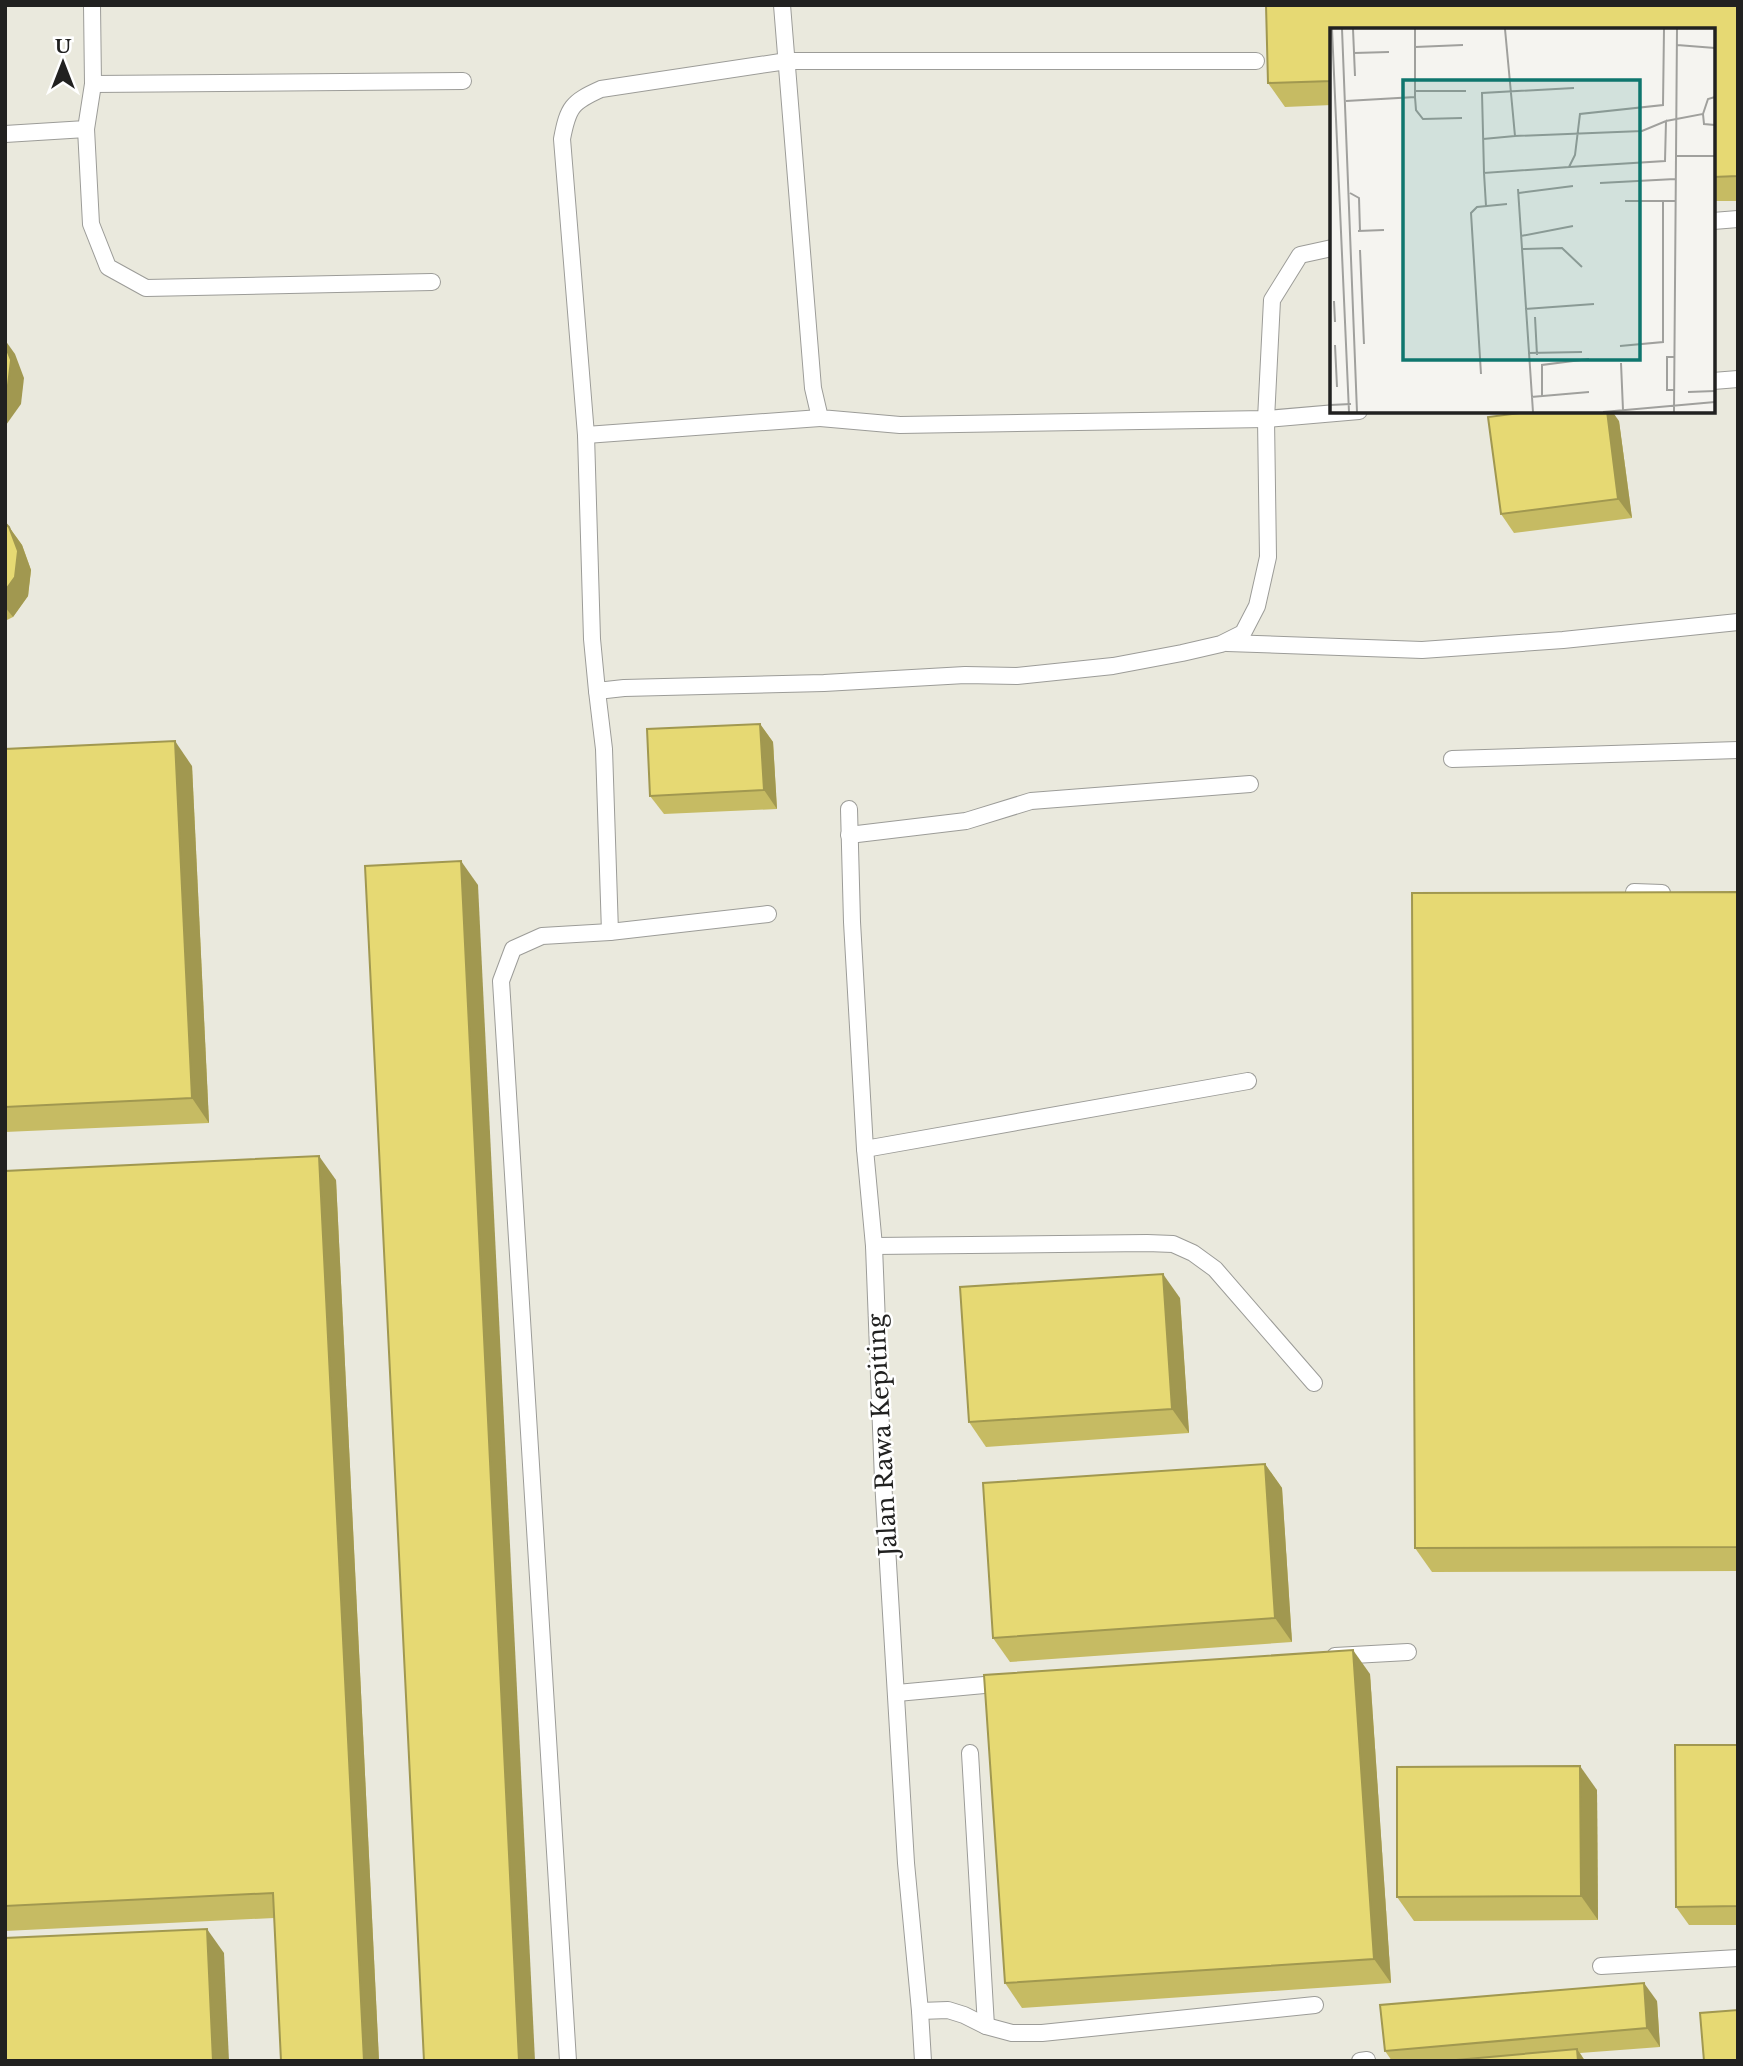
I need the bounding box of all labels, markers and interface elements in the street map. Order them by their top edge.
north arrow [28,28,98,98]
inset map [1330,28,1715,413]
text: U [55,35,72,58]
street label: Jalan Rawa Kepiting [861,1312,903,1560]

